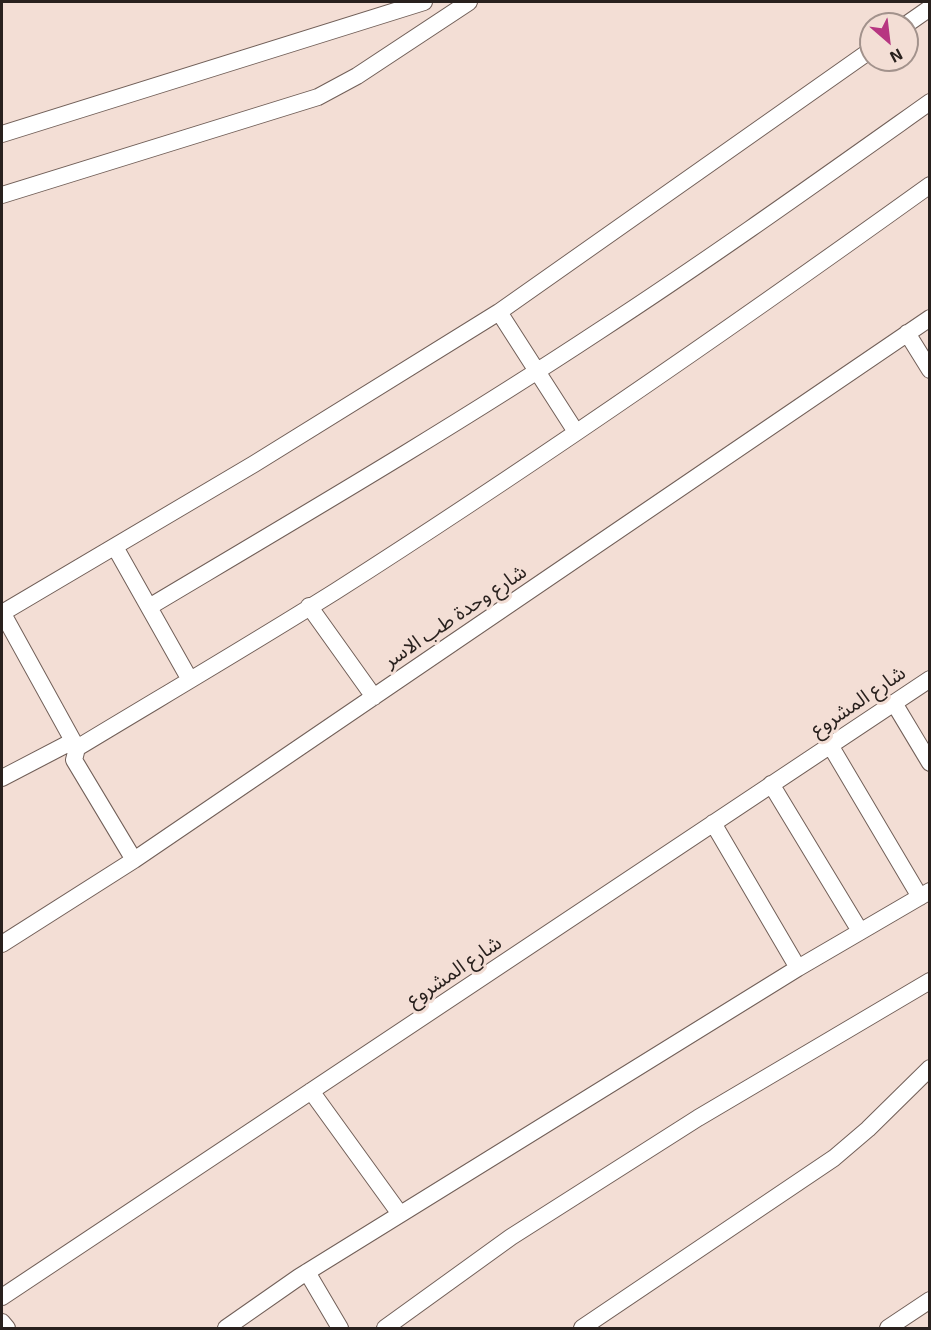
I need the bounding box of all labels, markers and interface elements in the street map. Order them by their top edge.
north arrow [859,12,919,72]
text: N [887,45,906,68]
street label: شارع وحدة طب الاسر [379,559,531,673]
street label: شارع المشروع [806,661,910,741]
street label: شارع المشروع [402,931,506,1011]

